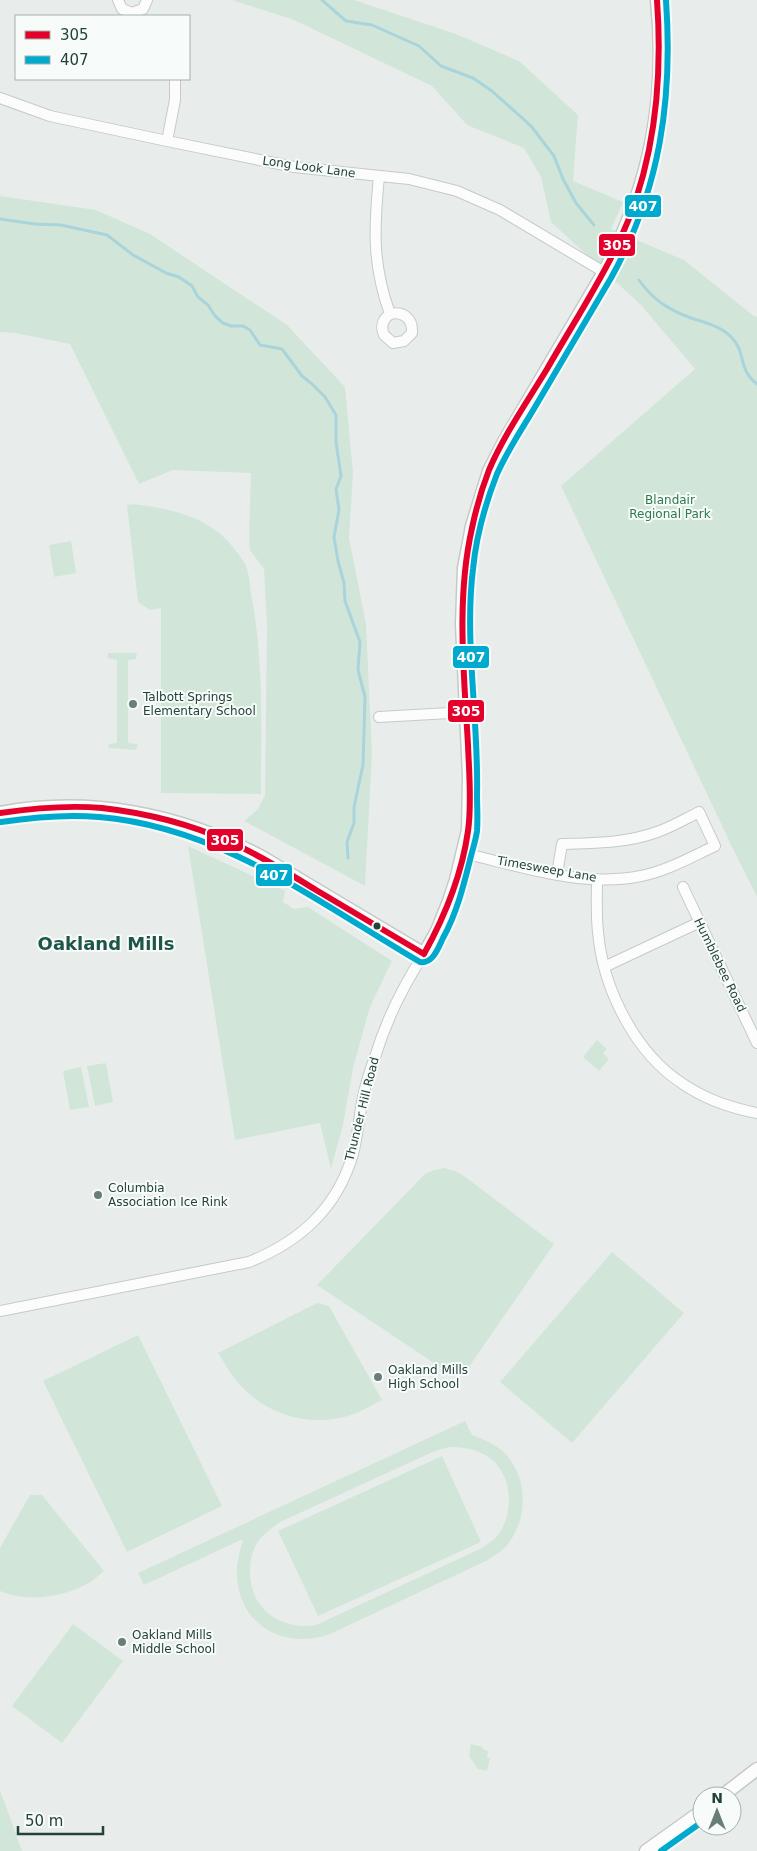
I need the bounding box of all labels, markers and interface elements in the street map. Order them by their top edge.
legend [15,15,190,80]
text: 305 [60,26,89,44]
text: 407 [60,51,89,69]
street label: Long Look Lane [262,154,356,180]
line badge: 407 [624,194,662,218]
text: 407 [628,198,658,214]
line badge: 305 [598,233,636,257]
text: 305 [602,237,632,253]
park label: Blandair Regional Park [629,493,711,521]
line badge: 407 [452,645,490,669]
text: 407 [456,649,486,665]
place label: Talbott Springs Elementary School [142,690,256,718]
marker: Talbott Springs Elementary School [127,698,139,710]
line badge: 305 [447,699,485,723]
text: 305 [451,703,481,719]
line badge: 305 [206,828,244,852]
text: 305 [210,832,240,848]
street label: Timesweep Lane [495,853,598,885]
line badge: 407 [255,863,293,887]
text: 407 [259,867,289,883]
street label: Humblebee Road [691,916,749,1014]
unlabelled marker [372,921,382,931]
district label: Oakland Mills [38,933,174,954]
street label: Thunder Hill Road [342,1055,382,1164]
place label: Columbia Association Ice Rink [108,1181,228,1209]
marker: Columbia Association Ice Rink [92,1189,104,1201]
place label: Oakland Mills High School [388,1363,468,1391]
marker: Oakland Mills High School [372,1371,384,1383]
place label: Oakland Mills Middle School [132,1628,215,1656]
marker: Oakland Mills Middle School [116,1636,128,1648]
north arrow [692,1786,742,1836]
text: N [711,1790,723,1806]
scale bar [18,1804,102,1836]
text: 50 m [25,1812,63,1830]

